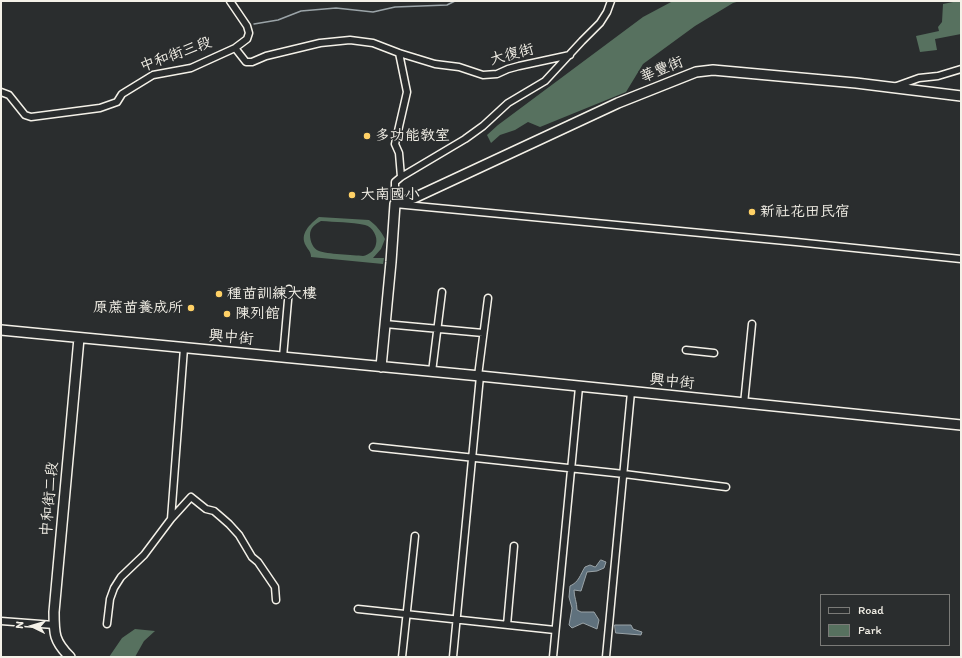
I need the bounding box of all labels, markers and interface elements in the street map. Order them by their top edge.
street label: 中和街三段 [138,34,214,76]
street label: 大復街 [488,40,536,70]
street label: 華豐街 [638,53,686,87]
place label: 多功能教室 [375,127,450,145]
marker: 多功能教室 [362,131,372,141]
place label: 大南國小 [360,186,420,204]
marker: 大南國小 [347,190,357,200]
place label: 新社花田民宿 [760,203,850,221]
marker: 新社花田民宿 [747,207,757,217]
place label: 種苗訓練大樓 [227,285,317,303]
marker: 種苗訓練大樓 [214,289,224,299]
place label: 原蔗苗養成所 [93,299,183,317]
marker: 原蔗苗養成所 [186,303,196,313]
place label: 陳列館 [235,305,280,323]
marker: 陳列館 [222,309,232,319]
street label: 興中街 [208,327,254,349]
street label: 興中街 [649,371,695,393]
street label: 中和街二段 [38,461,62,537]
legend [820,594,950,646]
text: Road [858,603,884,617]
north arrow [12,606,52,646]
text: N [13,621,26,629]
text: Park [858,623,882,637]

